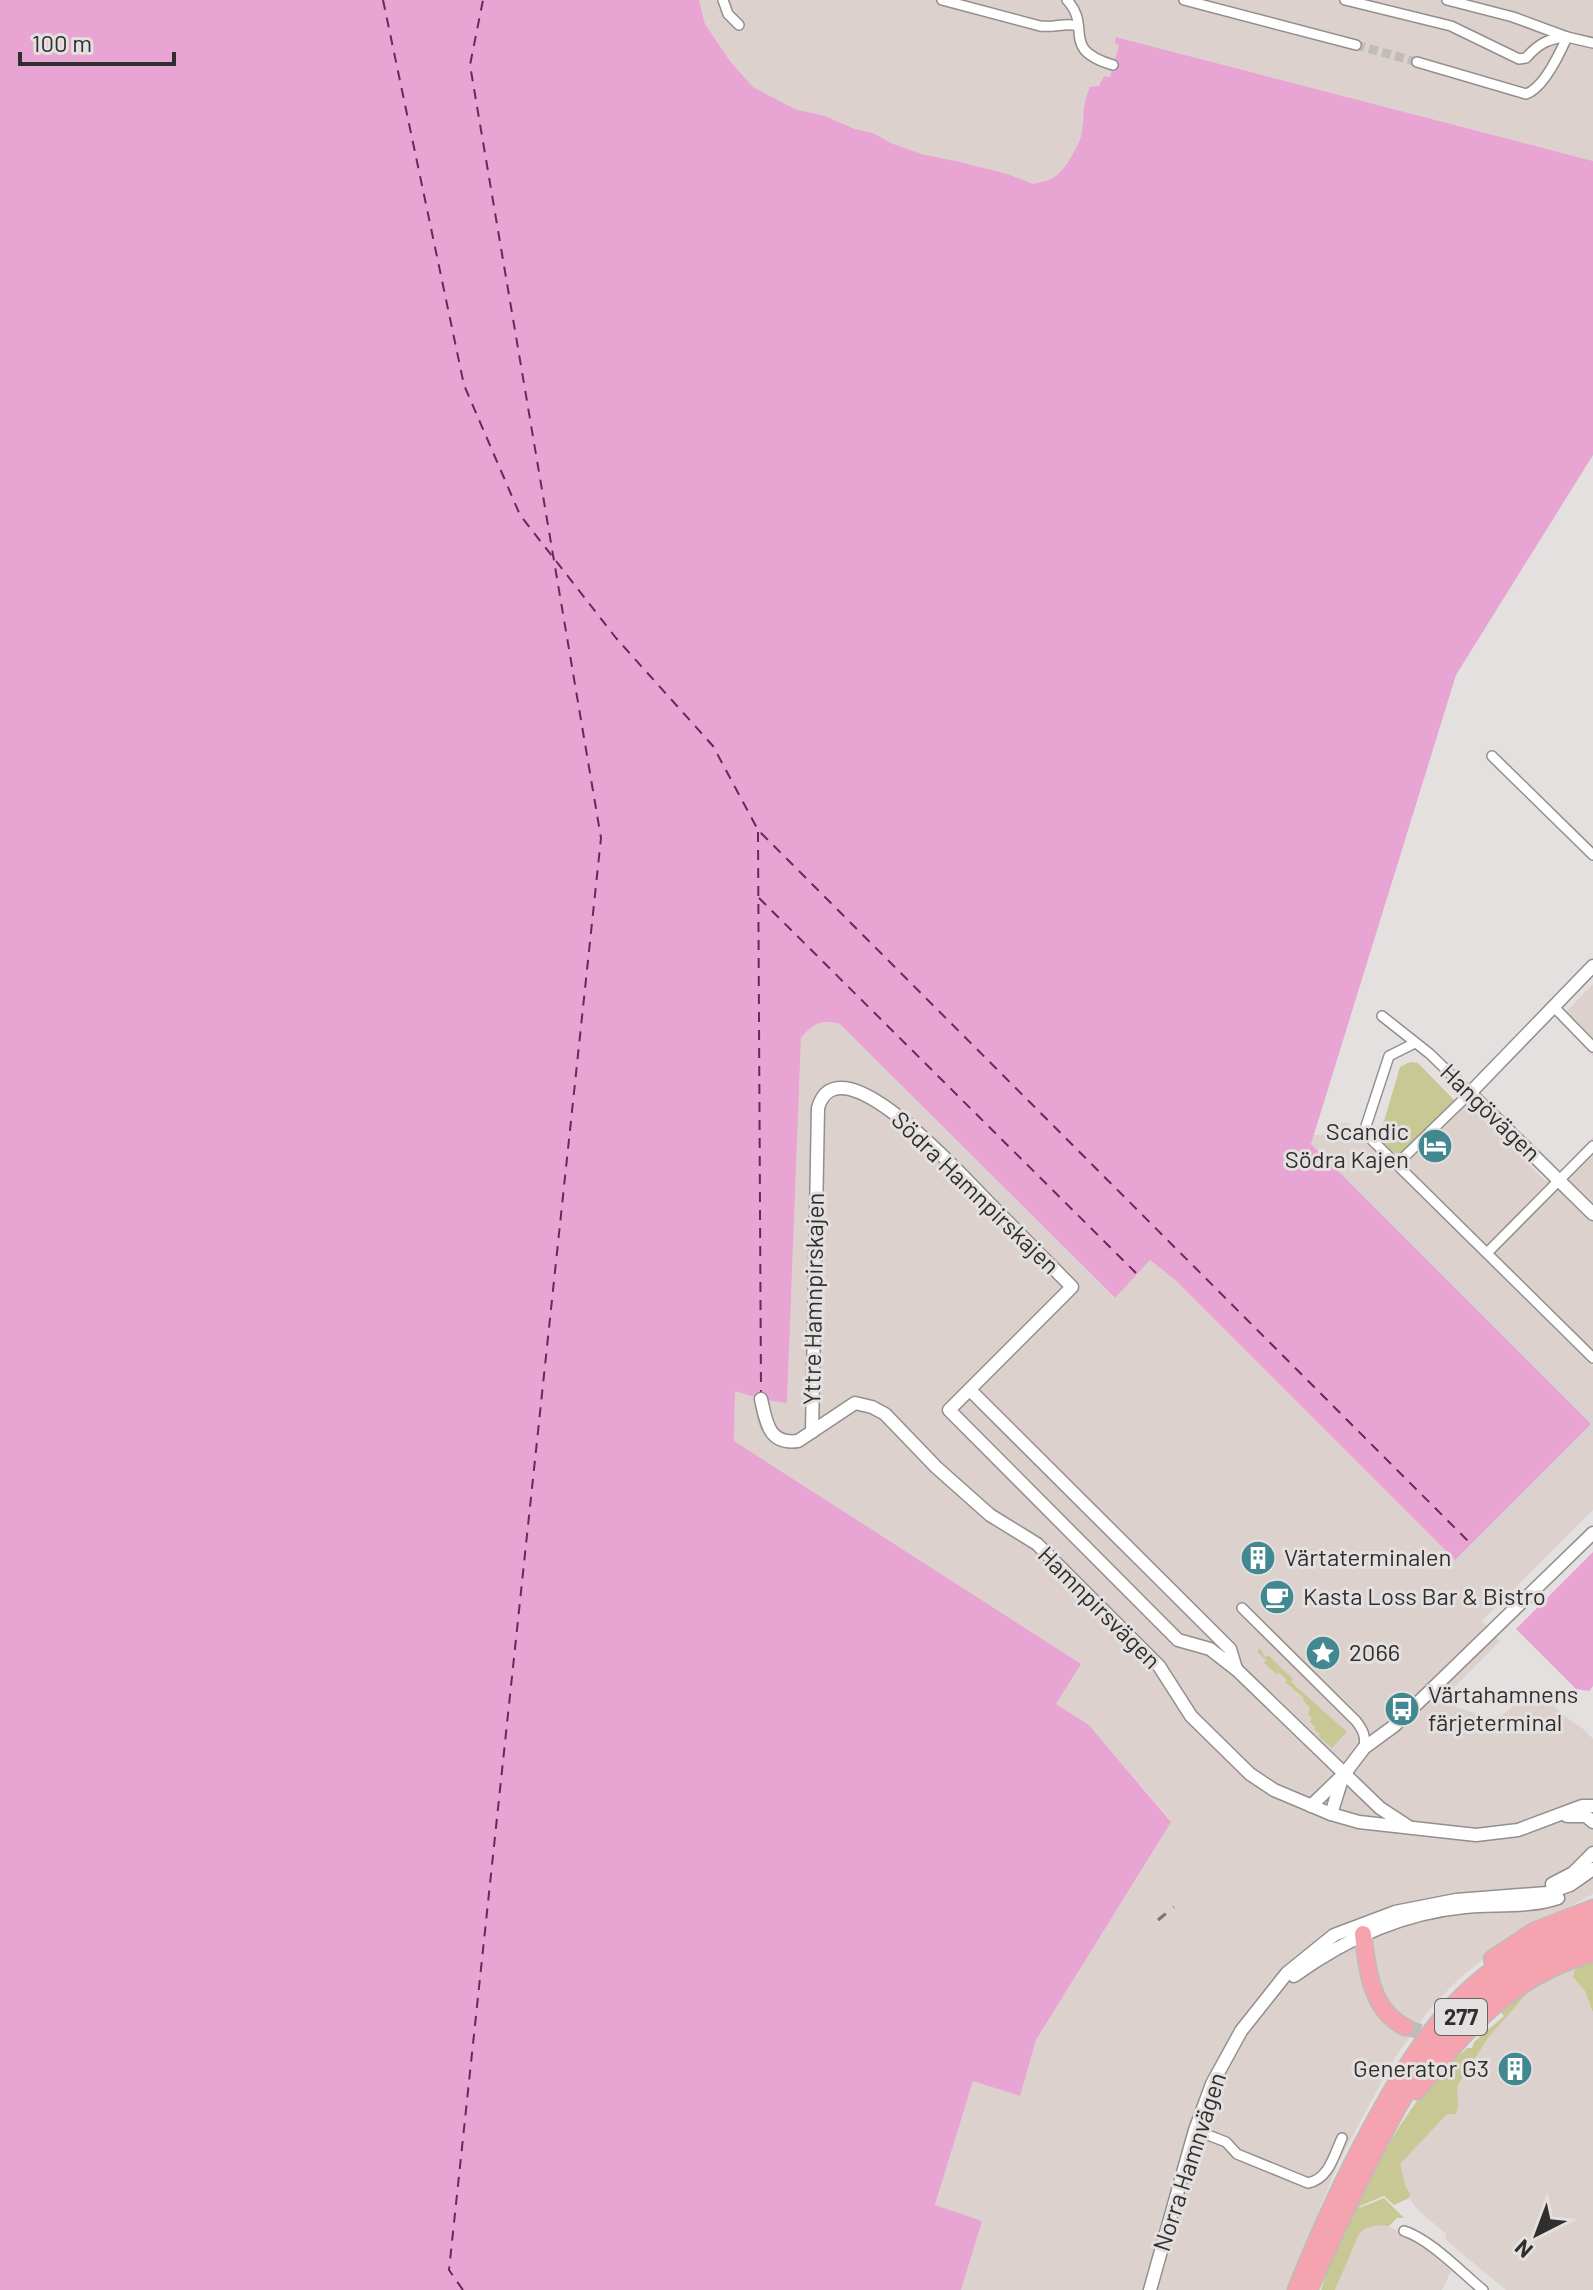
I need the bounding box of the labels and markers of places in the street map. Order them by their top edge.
place label: Scandic Södra Kajen [1285,1116,1409,1173]
hotel icon: Scandic Södra Kajen [1416,1127,1454,1165]
building icon: Värtaterminalen [1239,1539,1277,1577]
place label: Värtaterminalen [1284,1542,1452,1571]
cafe icon: Kasta Loss Bar & Bistro [1258,1578,1296,1616]
place label: Kasta Loss Bar & Bistro [1303,1581,1546,1610]
place icon: 2066 [1304,1634,1342,1672]
place label: 2066 [1349,1637,1400,1666]
place label: Värtahamnens färjeterminal [1428,1679,1578,1736]
bus stop icon: Värtahamnens färjeterminal [1383,1690,1421,1728]
building icon: Generator G3 [1496,2050,1534,2088]
place label: Generator G3 [1353,2053,1489,2082]

